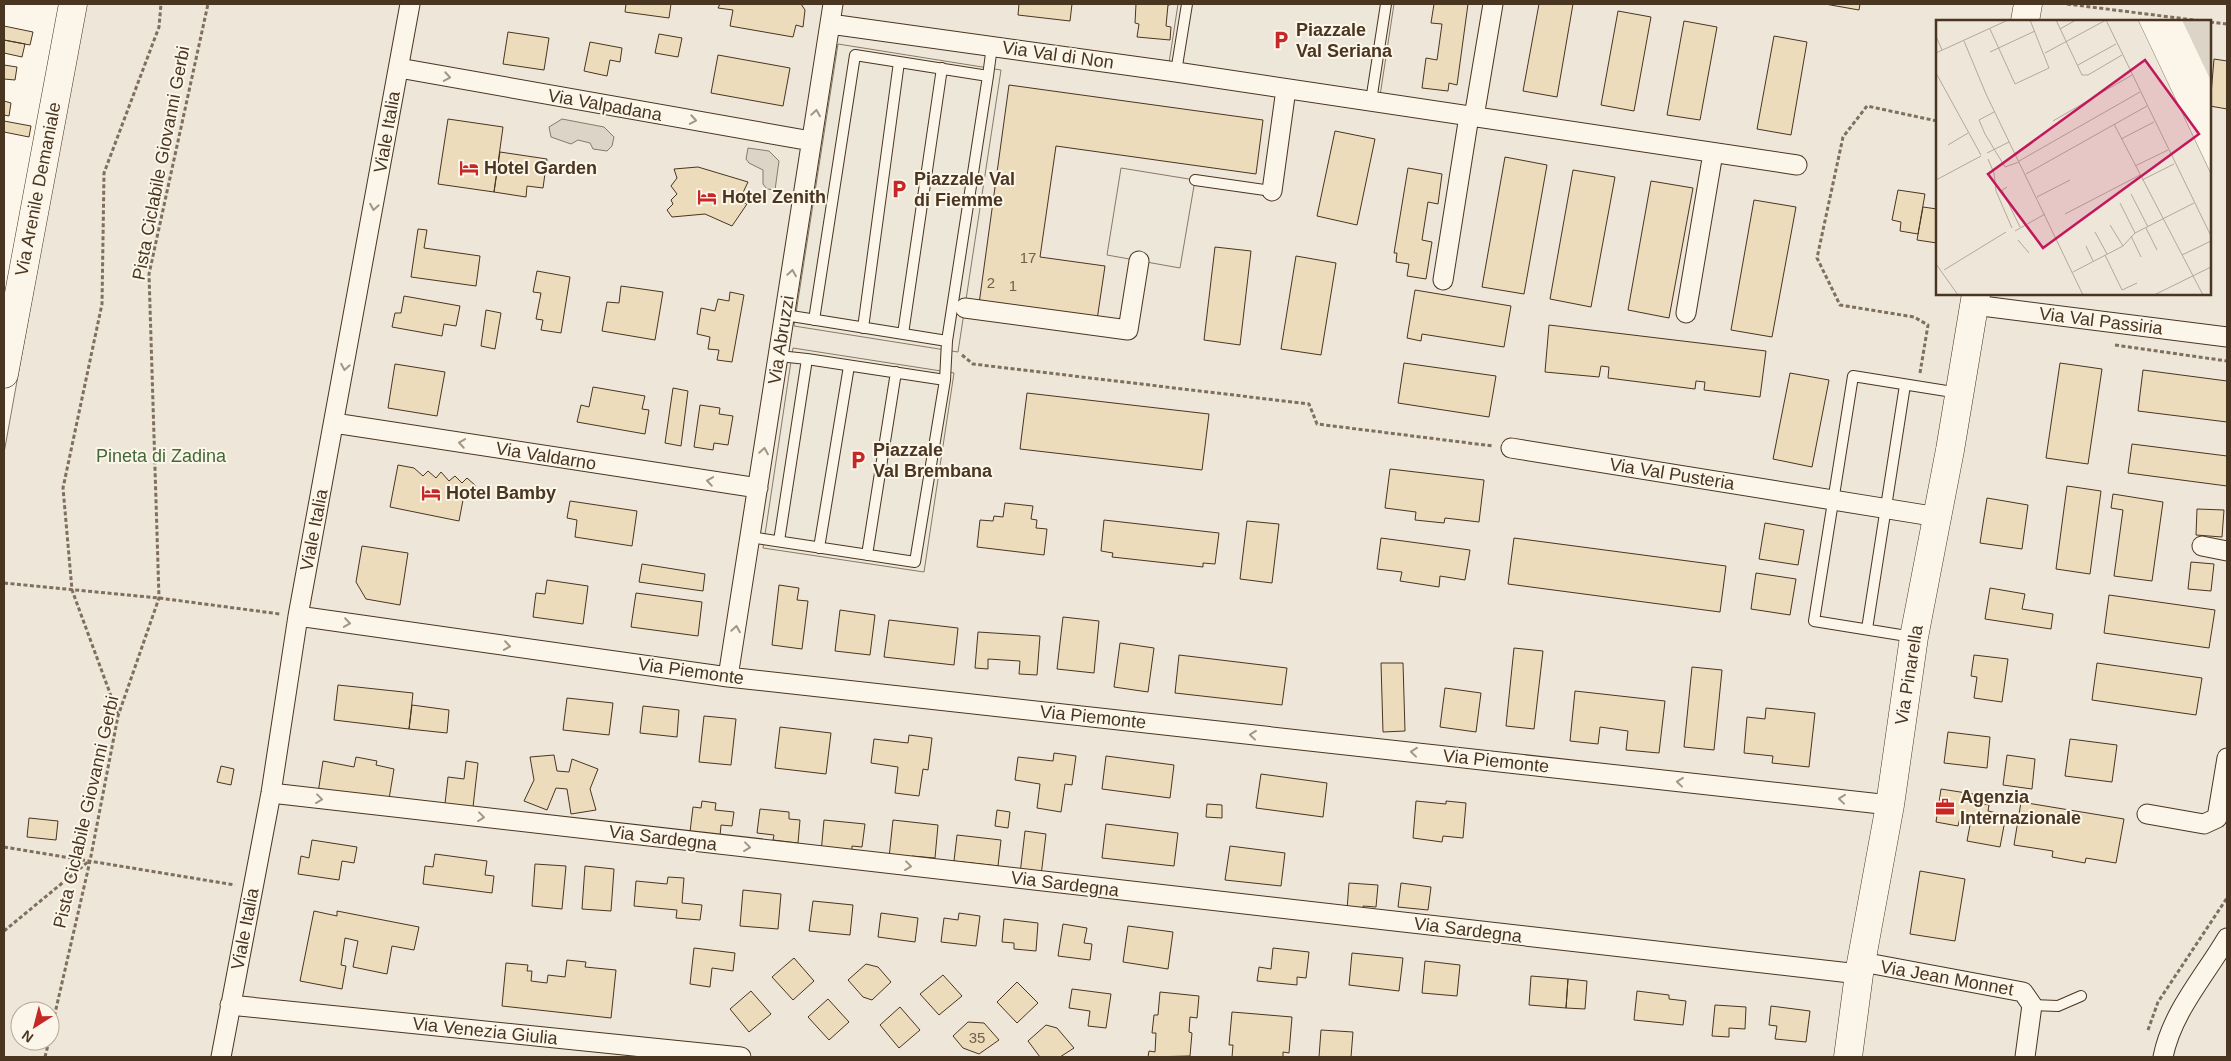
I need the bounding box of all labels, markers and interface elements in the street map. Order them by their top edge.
place label: Piazzale Val Seriana [1296,20,1393,61]
inset map [1936,20,2211,295]
parking icon: Piazzale Val Seriana [1270,29,1292,51]
street label: Via Val di Non [1001,37,1115,73]
street label: Pista Ciclabile Giovanni Gerbi [128,44,194,282]
one-way arrow [443,71,451,81]
street label: Via Valpadana [546,85,665,125]
street label: Viale Italia [370,89,404,174]
street label: Via Arenile Demaniale [11,100,65,278]
one-way arrow [810,108,821,116]
one-way arrow [689,115,698,125]
hotel icon: Hotel Garden [458,157,480,179]
place label: Hotel Garden [484,158,597,178]
place label: Piazzale Val di Fiemme [914,169,1015,210]
parking icon: Piazzale Val di Fiemme [888,178,910,200]
hotel icon: Hotel Zenith [696,186,718,208]
place label: Hotel Zenith [722,187,826,207]
one-way arrow [369,202,379,211]
house number: 17 [1020,249,1036,266]
one-way arrow [786,269,796,278]
house number: 2 [987,274,995,291]
house number: 1 [1009,277,1017,294]
street label: Via Abruzzi [764,294,798,386]
street label: Via Val Passiria [2038,303,2165,339]
one-way arrow [340,362,350,371]
one-way arrow [458,438,466,449]
street label: Via Valdarno [494,438,598,474]
place label: Piazzale Val Brembana [873,440,993,481]
park label: Pineta di Zadina [96,446,227,466]
one-way arrow [758,447,768,455]
parking icon: Piazzale Val Brembana [847,449,869,471]
street label: Via Val Pusteria [1608,454,1737,494]
one-way arrow [705,476,714,486]
hotel icon: Hotel Bamby [420,482,442,504]
place label: Hotel Bamby [446,483,556,503]
street label: Viale Italia [296,487,332,573]
one-way arrow [343,617,351,628]
street label: Via Pinarella [1891,623,1927,726]
one-way arrow [730,624,740,633]
one-way arrow [504,640,512,651]
street label: Via Piemonte [637,654,745,688]
street label: Pista Ciclabile Giovanni Gerbi [49,694,123,930]
street label: Via Piemonte [1039,701,1147,733]
one-way arrow [1249,730,1257,741]
street label: Via Piemonte [1442,745,1550,777]
one-way arrow [1410,747,1418,758]
one-way arrow [1676,777,1684,788]
place label: Agenzia Internazionale [1960,787,2081,828]
one-way arrow [316,793,324,804]
one-way arrow [1838,794,1846,805]
office icon: Agenzia Internazionale [1934,796,1956,818]
one-way arrow [477,811,485,822]
street label: Via Sardegna [608,821,719,855]
one-way arrow [743,841,751,852]
one-way arrow [904,860,912,871]
street label: Via Sardegna [1010,867,1121,901]
street label: Viale Italia [227,886,263,972]
street label: Via Sardegna [1413,913,1524,947]
street label: Via Jean Monnet [1879,956,2015,1000]
north arrow [10,1001,60,1051]
street label: Via Venezia Giulia [411,1013,560,1049]
text: N [19,1027,36,1046]
house number: 35 [969,1029,985,1046]

